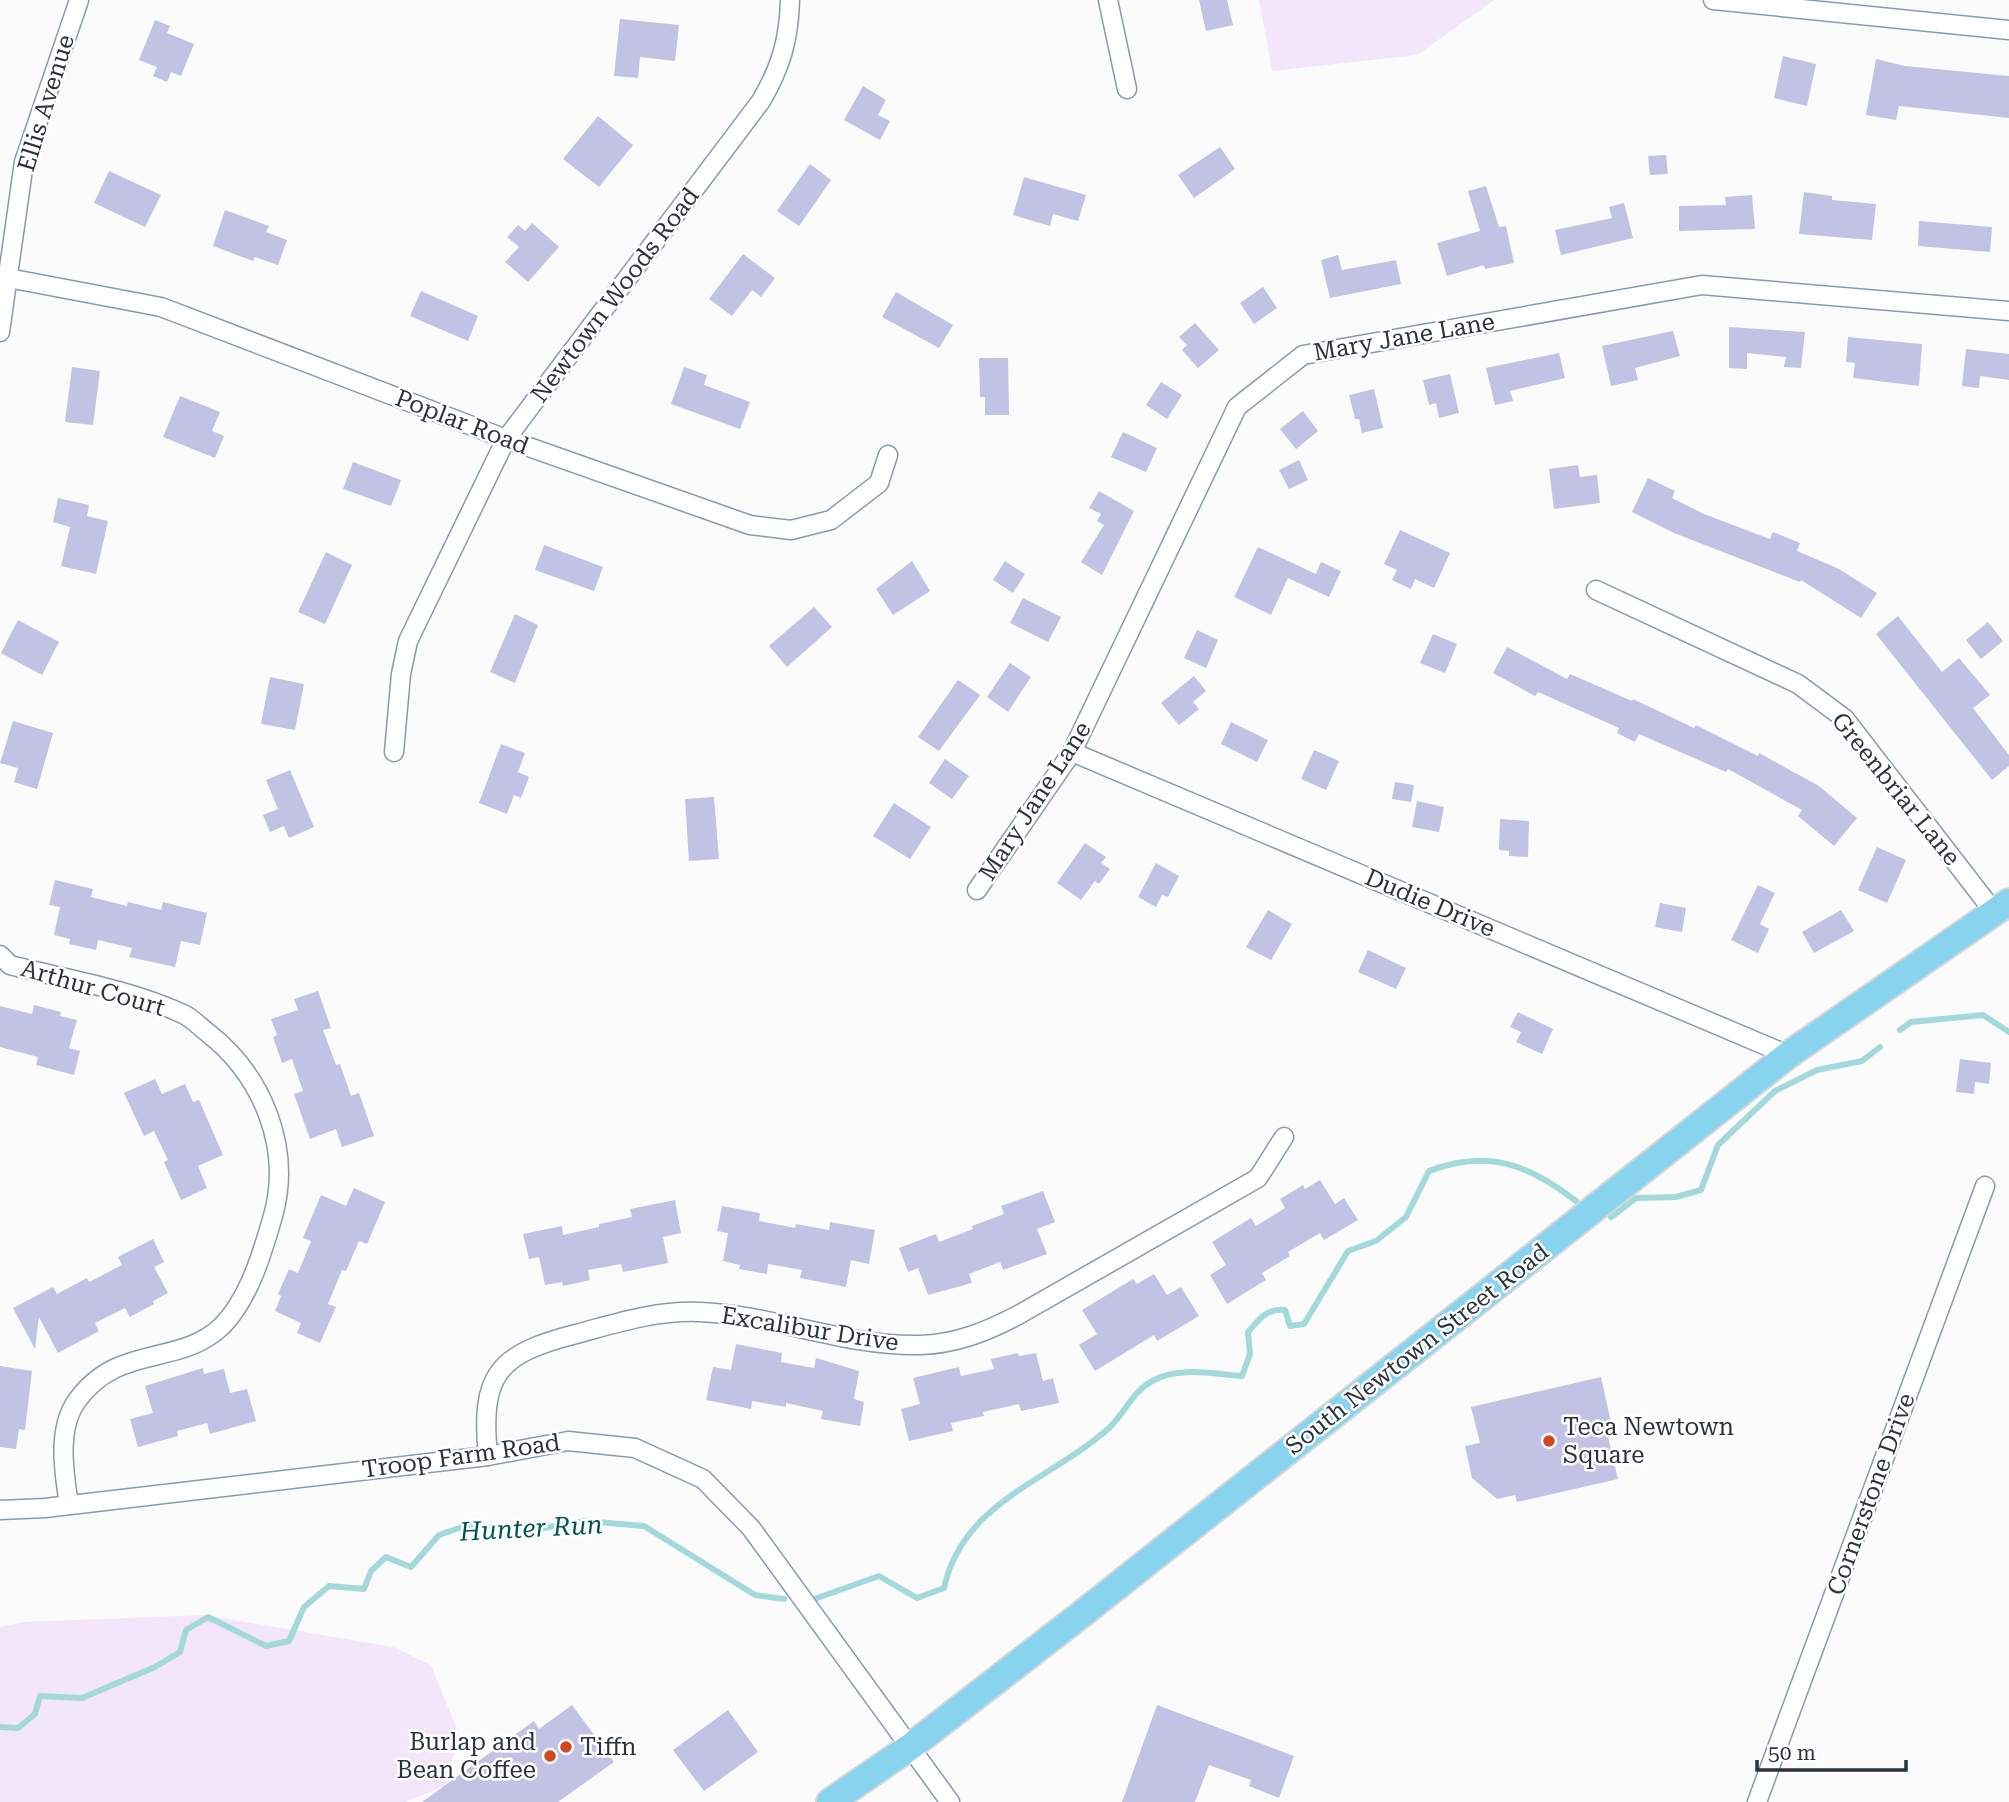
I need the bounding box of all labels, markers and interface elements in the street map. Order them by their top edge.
street label: Ellis Avenue [12,31,80,175]
street label: Newtown Woods Road [525,182,705,408]
street label: Mary Jane Lane [1311,307,1497,367]
street label: Poplar Road [391,384,533,460]
street label: Greenbriar Lane [1826,707,1966,871]
street label: Mary Jane Lane [973,716,1097,886]
street label: Dudie Drive [1361,863,1499,943]
street label: Arthur Court [18,954,168,1022]
street label: South Newtown Street Road [1280,1238,1554,1460]
street label: Excalibur Drive [719,1301,901,1357]
street label: Cornerstone Drive [1821,1389,1921,1599]
place label: Teca Newtown Square [1563,1413,1734,1469]
street label: Troop Farm Road [360,1428,562,1484]
marker: Teca Newtown Square [1541,1433,1557,1449]
water label: Hunter Run [458,1509,603,1547]
place label: Burlap and Bean Coffee [397,1728,536,1784]
scale bar [1757,1728,1906,1772]
place label: Tiffn [580,1733,637,1761]
marker: Tiffn [558,1739,574,1755]
text: 50 m [1768,1741,1816,1765]
marker: Burlap and Bean Coffee [542,1748,558,1764]

